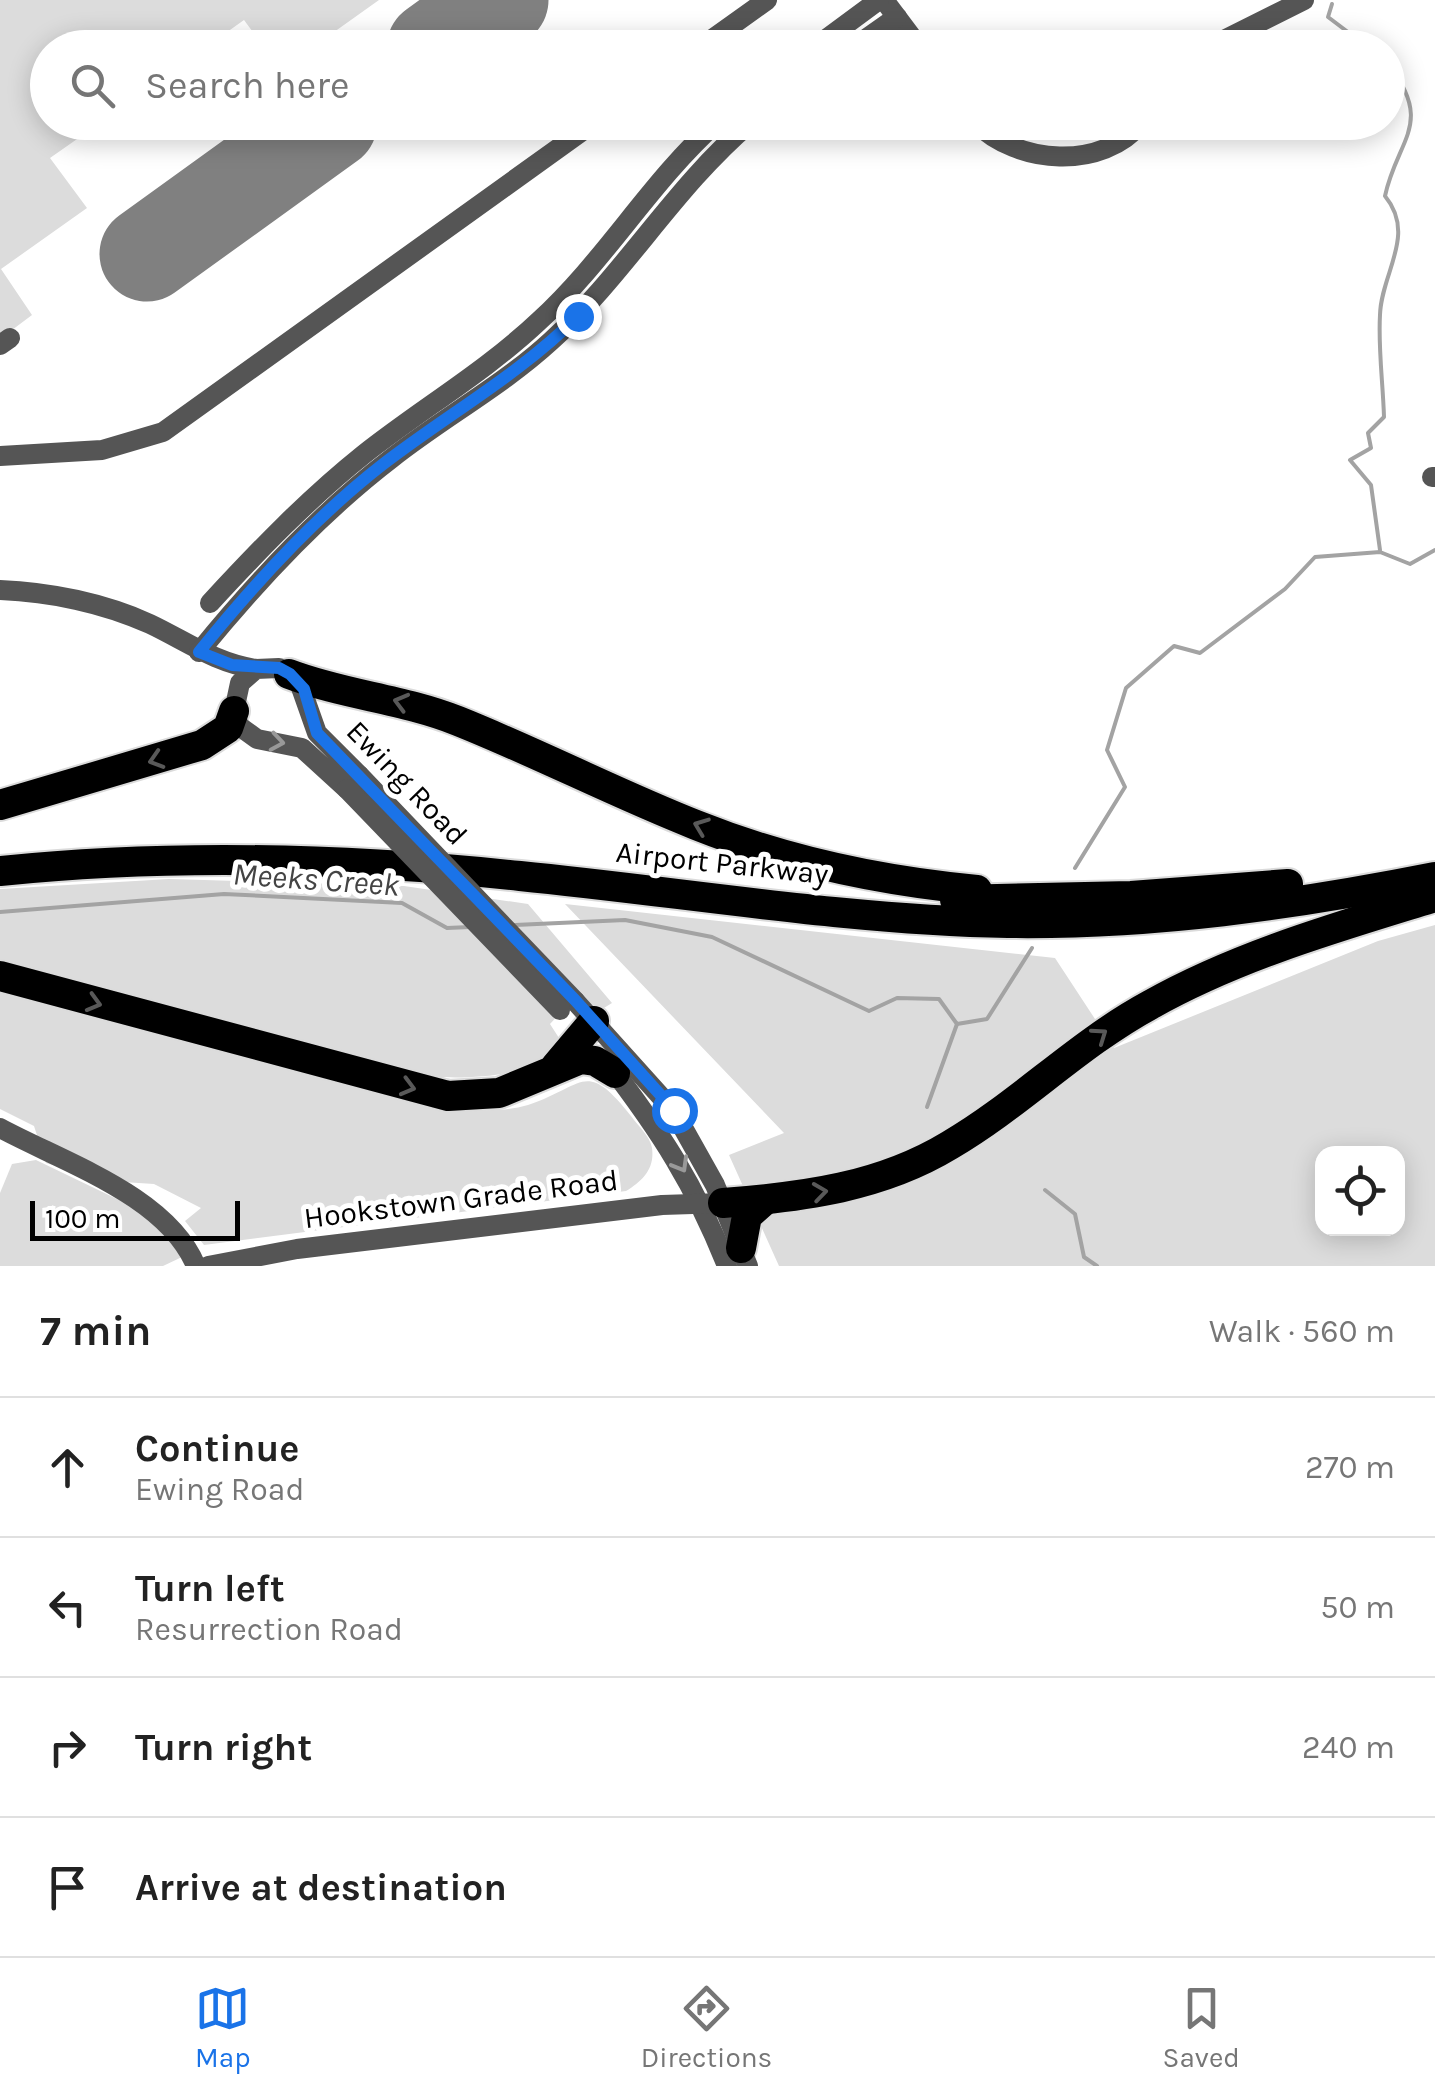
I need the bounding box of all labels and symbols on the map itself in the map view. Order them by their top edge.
route end [556,294,602,340]
one-way arrow [393,693,410,714]
street label: Ewing Road [339,713,475,853]
one-way arrow [269,730,285,751]
one-way arrow [148,748,165,769]
one-way arrow [693,818,711,838]
street label: Airport Parkway [614,834,830,892]
water label: Meeks Creek [231,855,401,904]
one-way arrow [84,991,102,1012]
one-way arrow [1088,1029,1107,1047]
one-way arrow [399,1075,416,1096]
route start [652,1088,698,1134]
one-way arrow [669,1154,689,1172]
street label: Hookstown Grade Road [302,1162,620,1236]
one-way arrow [812,1183,828,1204]
scale bar [30,1196,240,1240]

